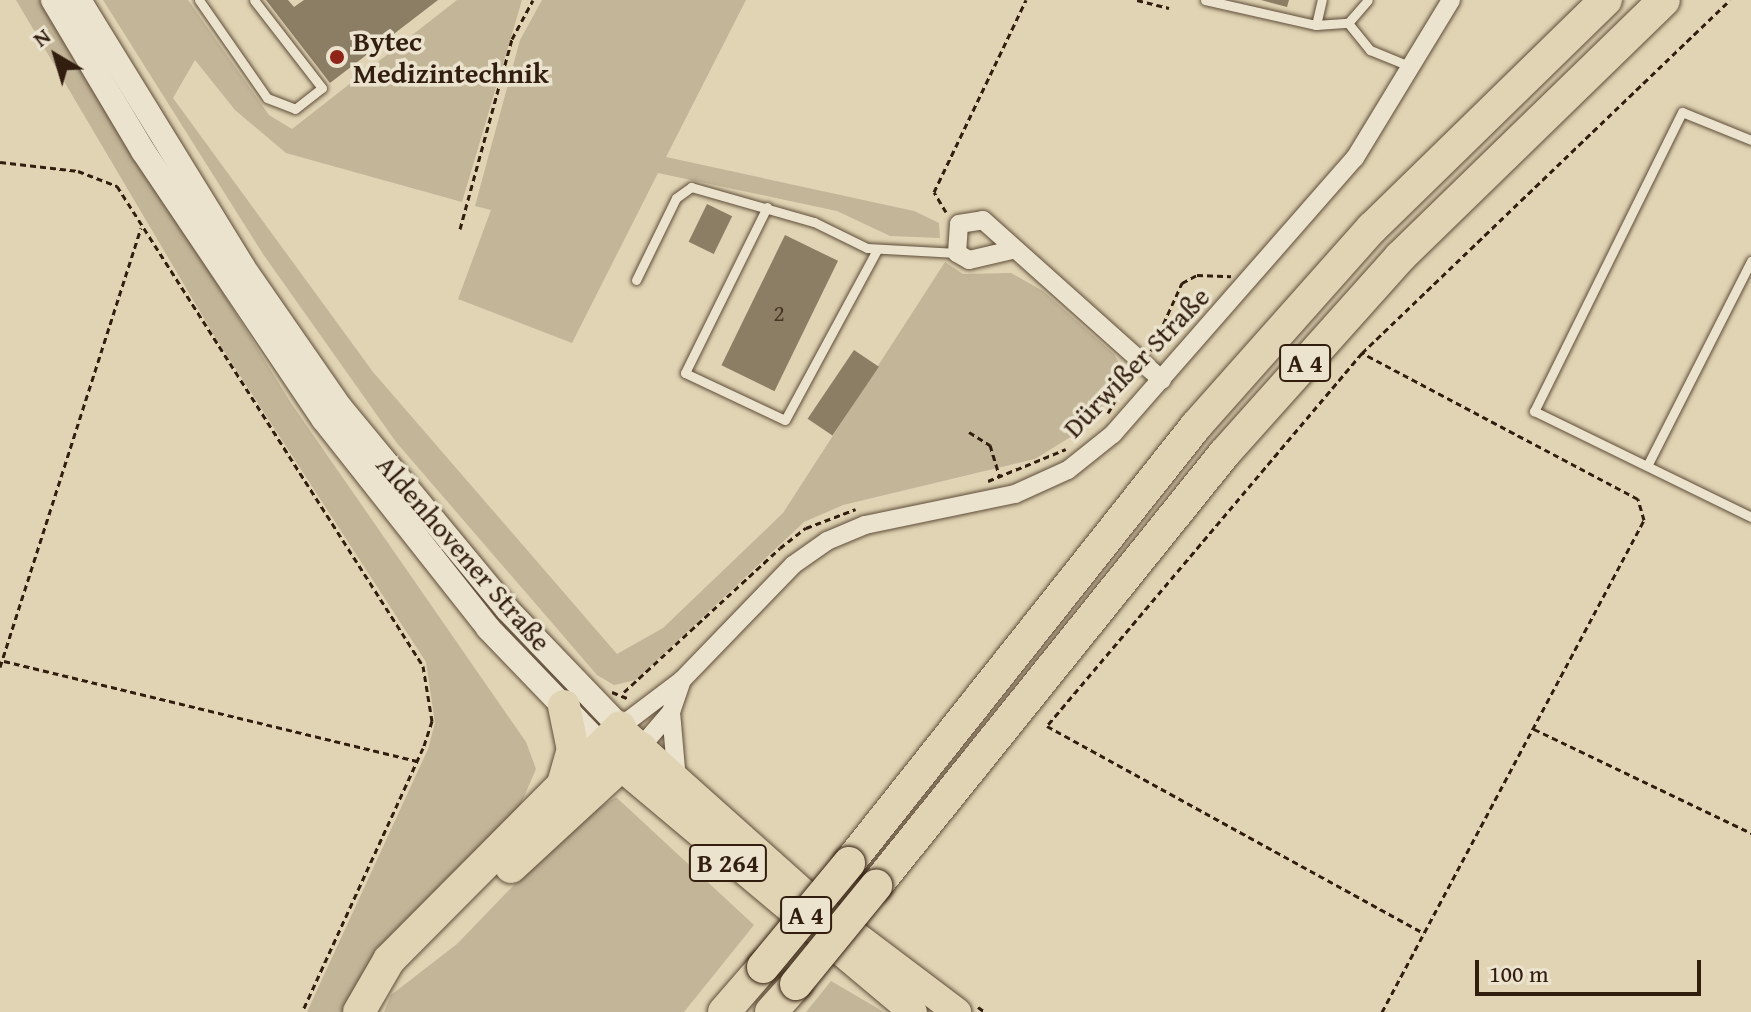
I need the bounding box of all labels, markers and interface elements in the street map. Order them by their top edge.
north arrow [16,16,96,96]
text: N [26,20,57,54]
place label: Bytec Medizintechnik [353,24,549,90]
marker: Bytec Medizintechnik [328,48,346,66]
street label: Dürwißer Straße [1056,280,1216,444]
house number: 2 [773,299,785,327]
road number: A 4 [1279,341,1331,385]
street label: Aldenhovener Straße [370,448,558,658]
road number: B 264 [688,841,768,885]
road number: A 4 [780,893,832,937]
scale bar [1479,944,1705,994]
text: 100 m [1489,956,1549,991]

